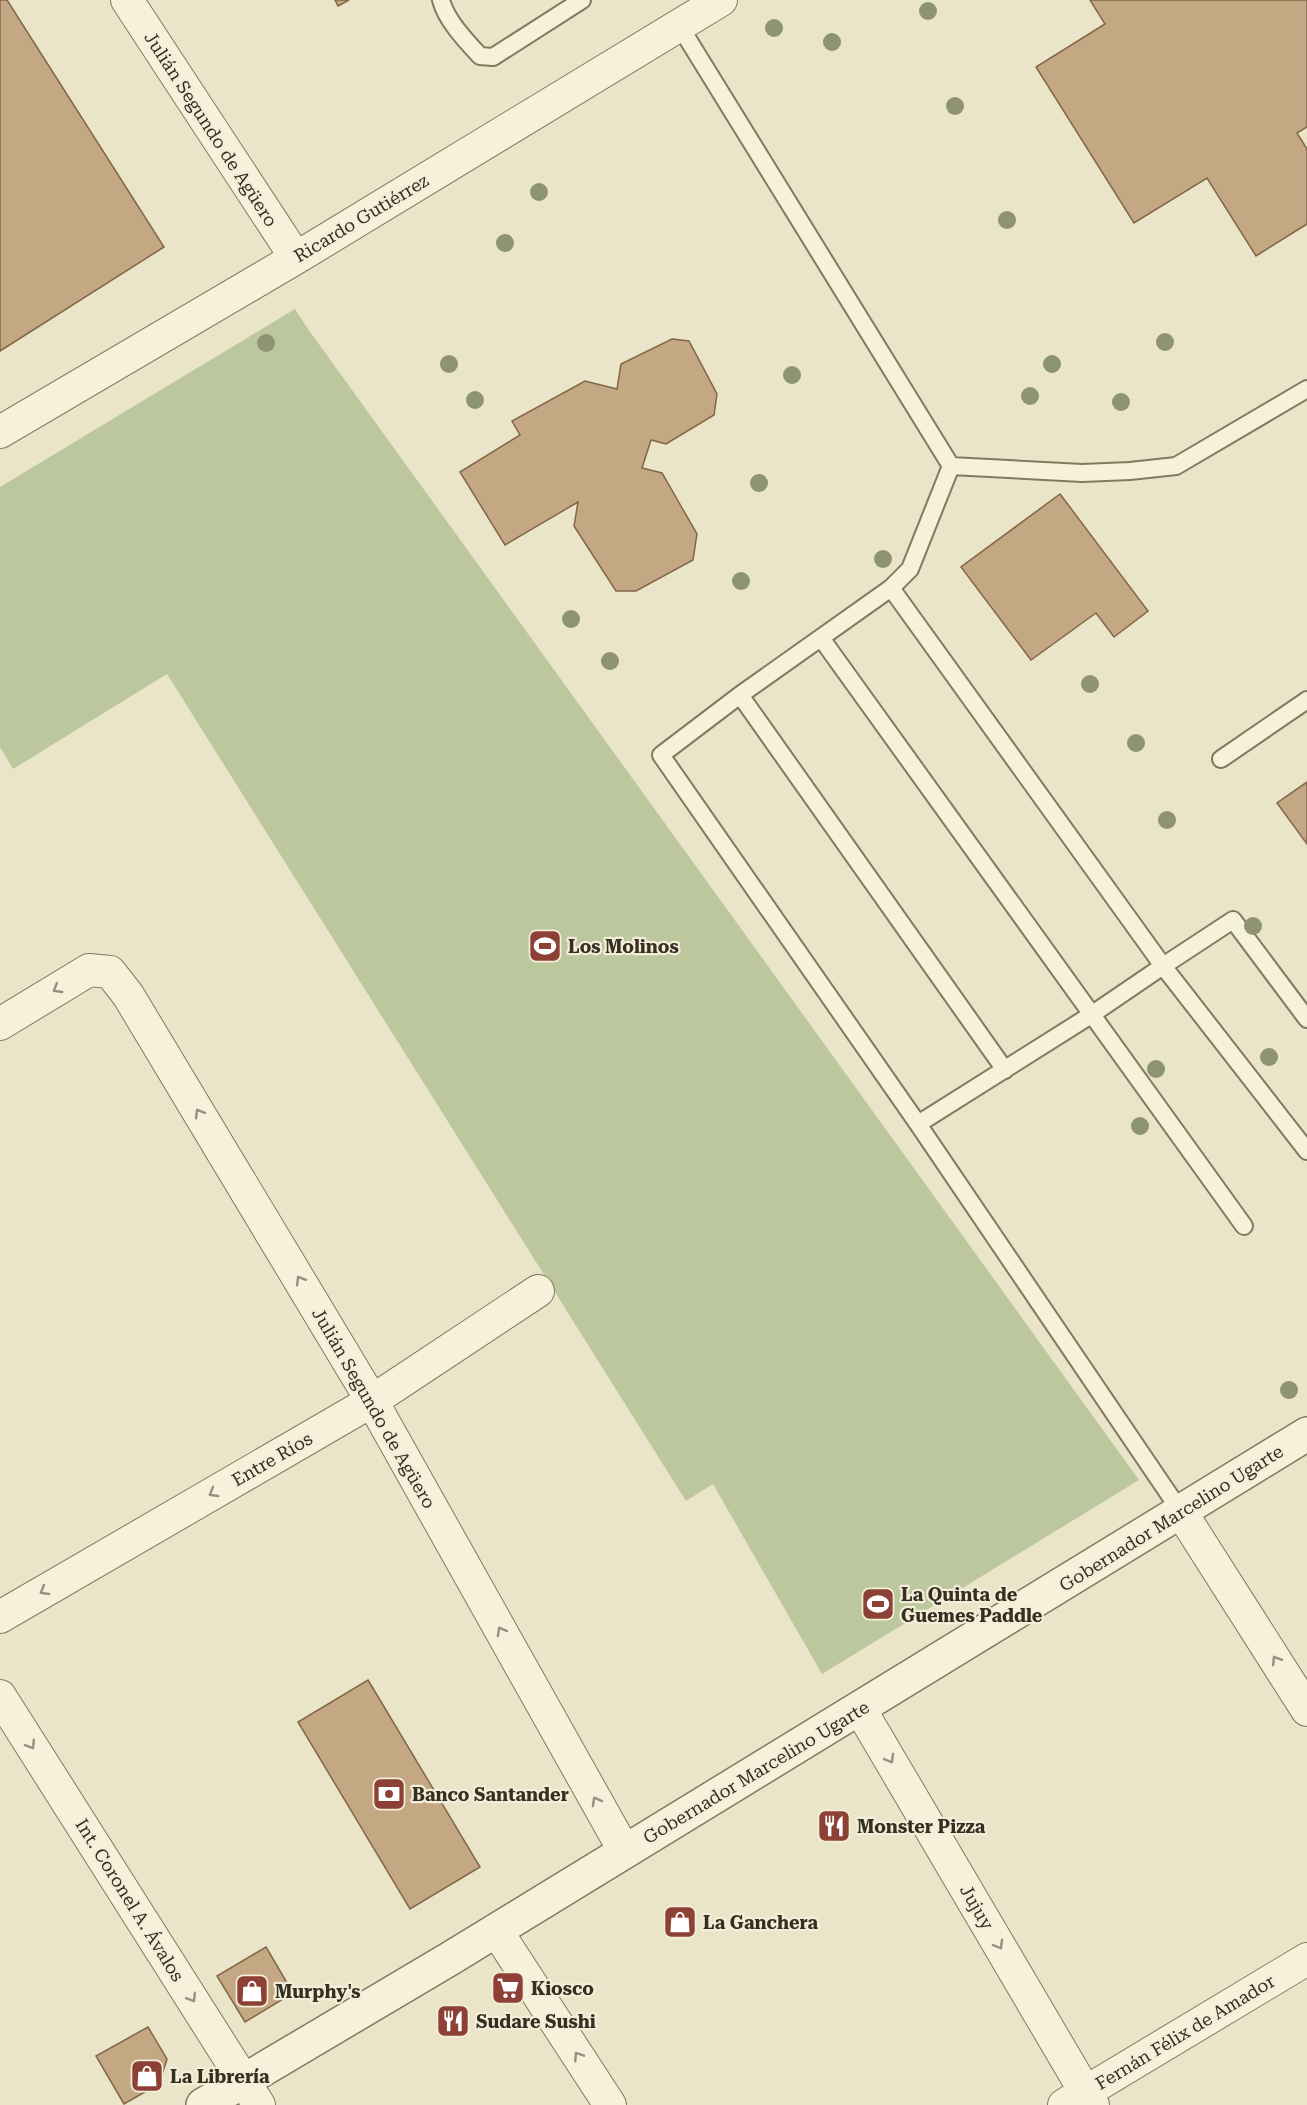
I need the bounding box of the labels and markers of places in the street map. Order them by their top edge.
sports icon: Los Molinos [527,928,563,964]
place label: Los Molinos [568,936,679,957]
place label: La Quinta de Guemes Paddle [901,1584,1043,1626]
sports icon: La Quinta de Guemes Paddle [860,1586,896,1622]
bank icon: Banco Santander [371,1776,407,1812]
place label: Banco Santander [412,1784,569,1805]
restaurant icon: Monster Pizza [816,1808,852,1844]
place label: Monster Pizza [857,1816,986,1837]
shop icon: La Ganchera [662,1904,698,1940]
place label: La Ganchera [703,1912,818,1933]
supermarket icon: Kiosco [490,1970,526,2006]
shop icon: Murphy's [234,1973,270,2009]
place label: Kiosco [531,1978,594,1999]
place label: Murphy's [275,1981,360,2002]
restaurant icon: Sudare Sushi [435,2003,471,2039]
place label: Sudare Sushi [476,2011,596,2032]
shop icon: La Librería [129,2058,165,2094]
place label: La Librería [170,2066,270,2087]

